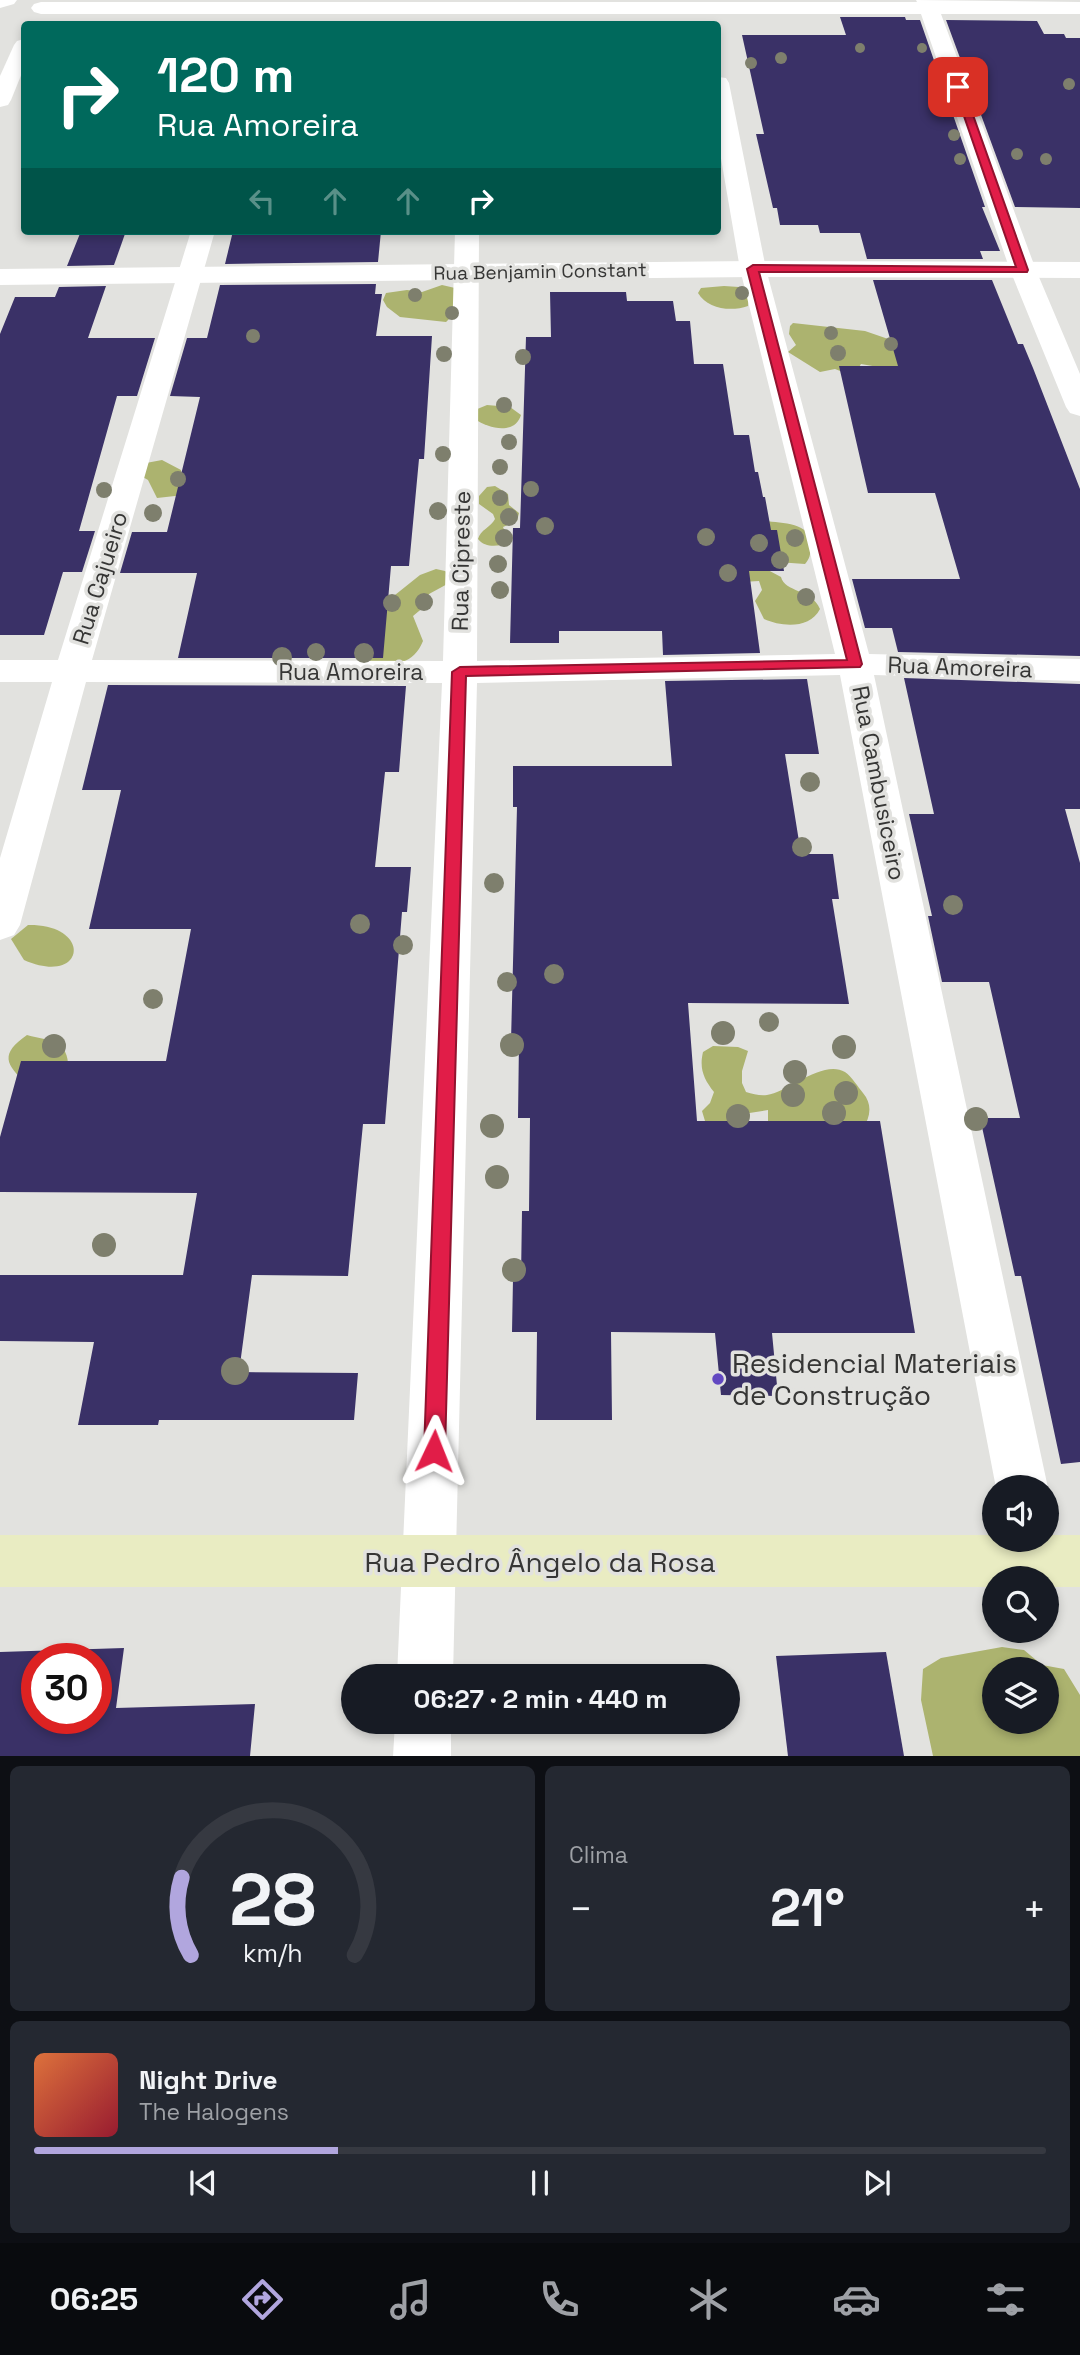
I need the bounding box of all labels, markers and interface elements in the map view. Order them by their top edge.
text: 120 m [157,44,294,106]
icon: right [42,49,133,140]
pin [928,57,988,117]
icon: arrive [939,68,977,106]
text: Rua Amoreira [157,105,359,145]
icon: left [243,182,281,220]
icon: ahead [316,182,354,220]
icon: ahead [389,182,427,220]
icon: right [462,182,500,220]
street label: Rua Benjamin Constant [433,257,647,286]
street label: Rua Cipreste [445,491,477,631]
street label: Rua Cajueiro [66,508,134,648]
street label: Rua Amoreira [887,649,1033,685]
street label: Rua Amoreira [279,657,423,687]
street label: Rua Cambusiceiro [845,683,913,883]
place label: Residencial Materiais de Construção [732,1345,1017,1413]
marker: Residencial Materiais de Construção [710,1371,726,1387]
position arrow [397,1414,471,1488]
map controls [982,1475,1059,1734]
button: sound [982,1475,1059,1552]
street label: Rua Pedro Ângelo da Rosa [364,1544,716,1580]
button: search [982,1566,1059,1643]
speed limit sign: 30 [21,1643,112,1734]
button: layers [982,1657,1059,1734]
text: 06:27 · 2 min · 440 m [414,1682,667,1716]
text: Clima [569,1840,628,1870]
text: 28 [229,1853,316,1946]
text: 21° [770,1875,845,1941]
text: − [569,1885,593,1933]
text: + [1022,1885,1046,1933]
text: km/h [243,1936,302,1968]
text: Night Drive [139,2063,277,2097]
text: The Halogens [139,2097,289,2127]
icon: previous [184,2164,222,2202]
icon: pause [521,2164,559,2202]
icon: next [858,2164,896,2202]
icon: directions [238,2275,287,2324]
icon: music [386,2275,435,2324]
icon: phone [535,2275,584,2324]
icon: climate [684,2275,733,2324]
icon: car [832,2275,881,2324]
icon: filters [981,2275,1030,2324]
text: 06:25 [50,2279,138,2319]

